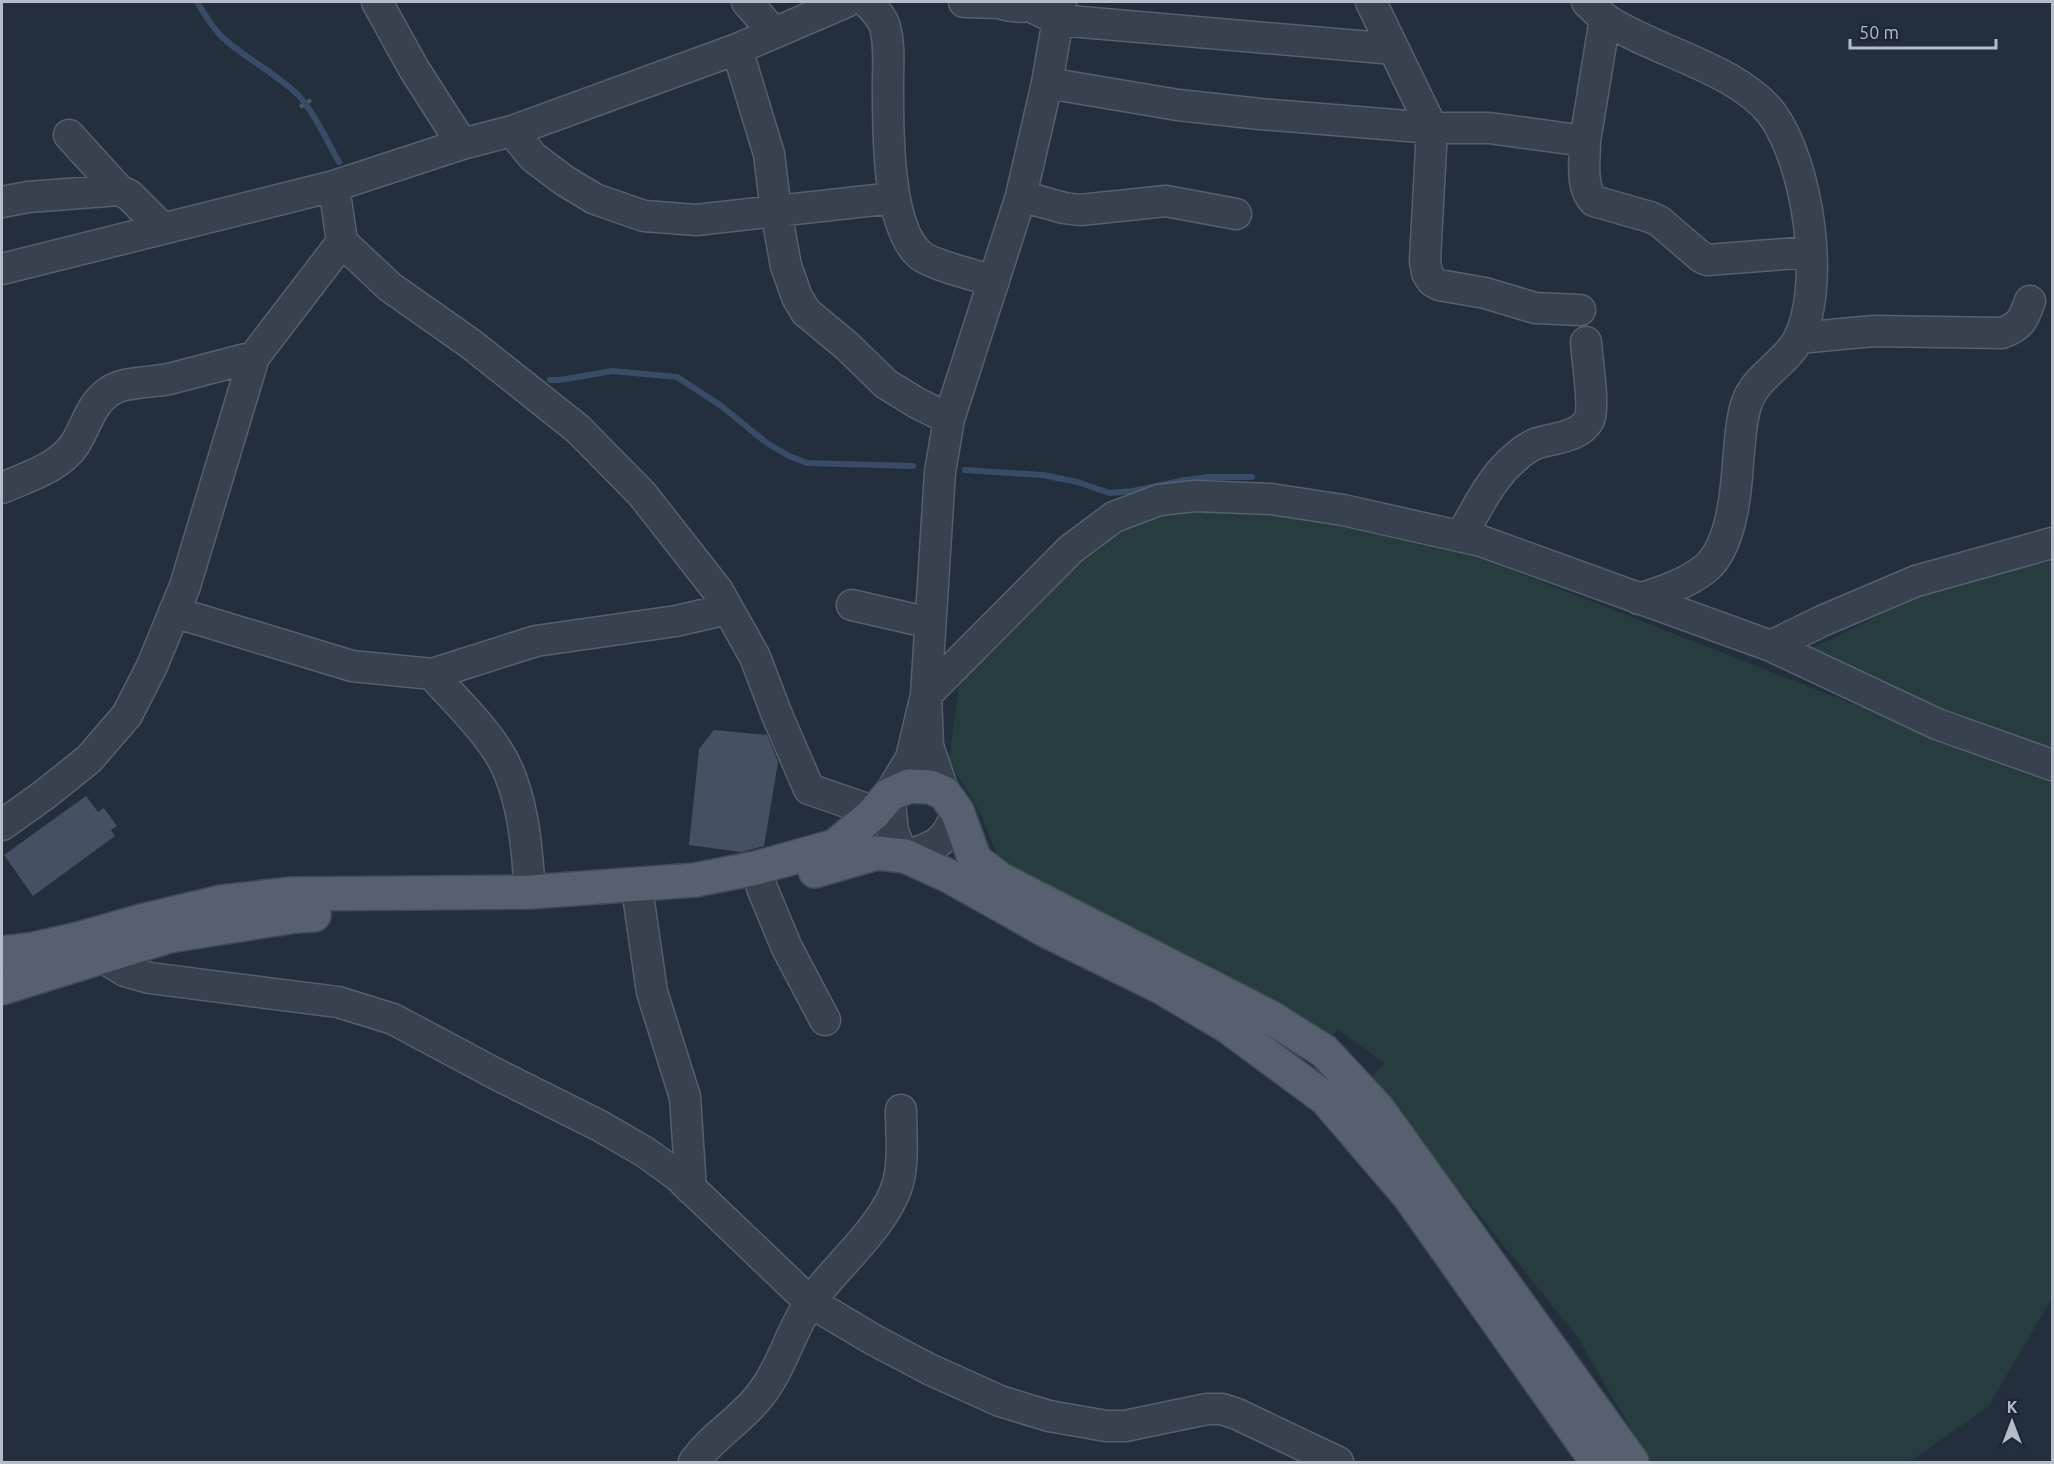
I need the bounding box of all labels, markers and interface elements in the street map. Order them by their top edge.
scale bar [1850,12,1996,50]
text: 50 m [1859,22,1899,42]
north arrow [1982,1392,2042,1452]
text: K [2007,1398,2018,1416]

